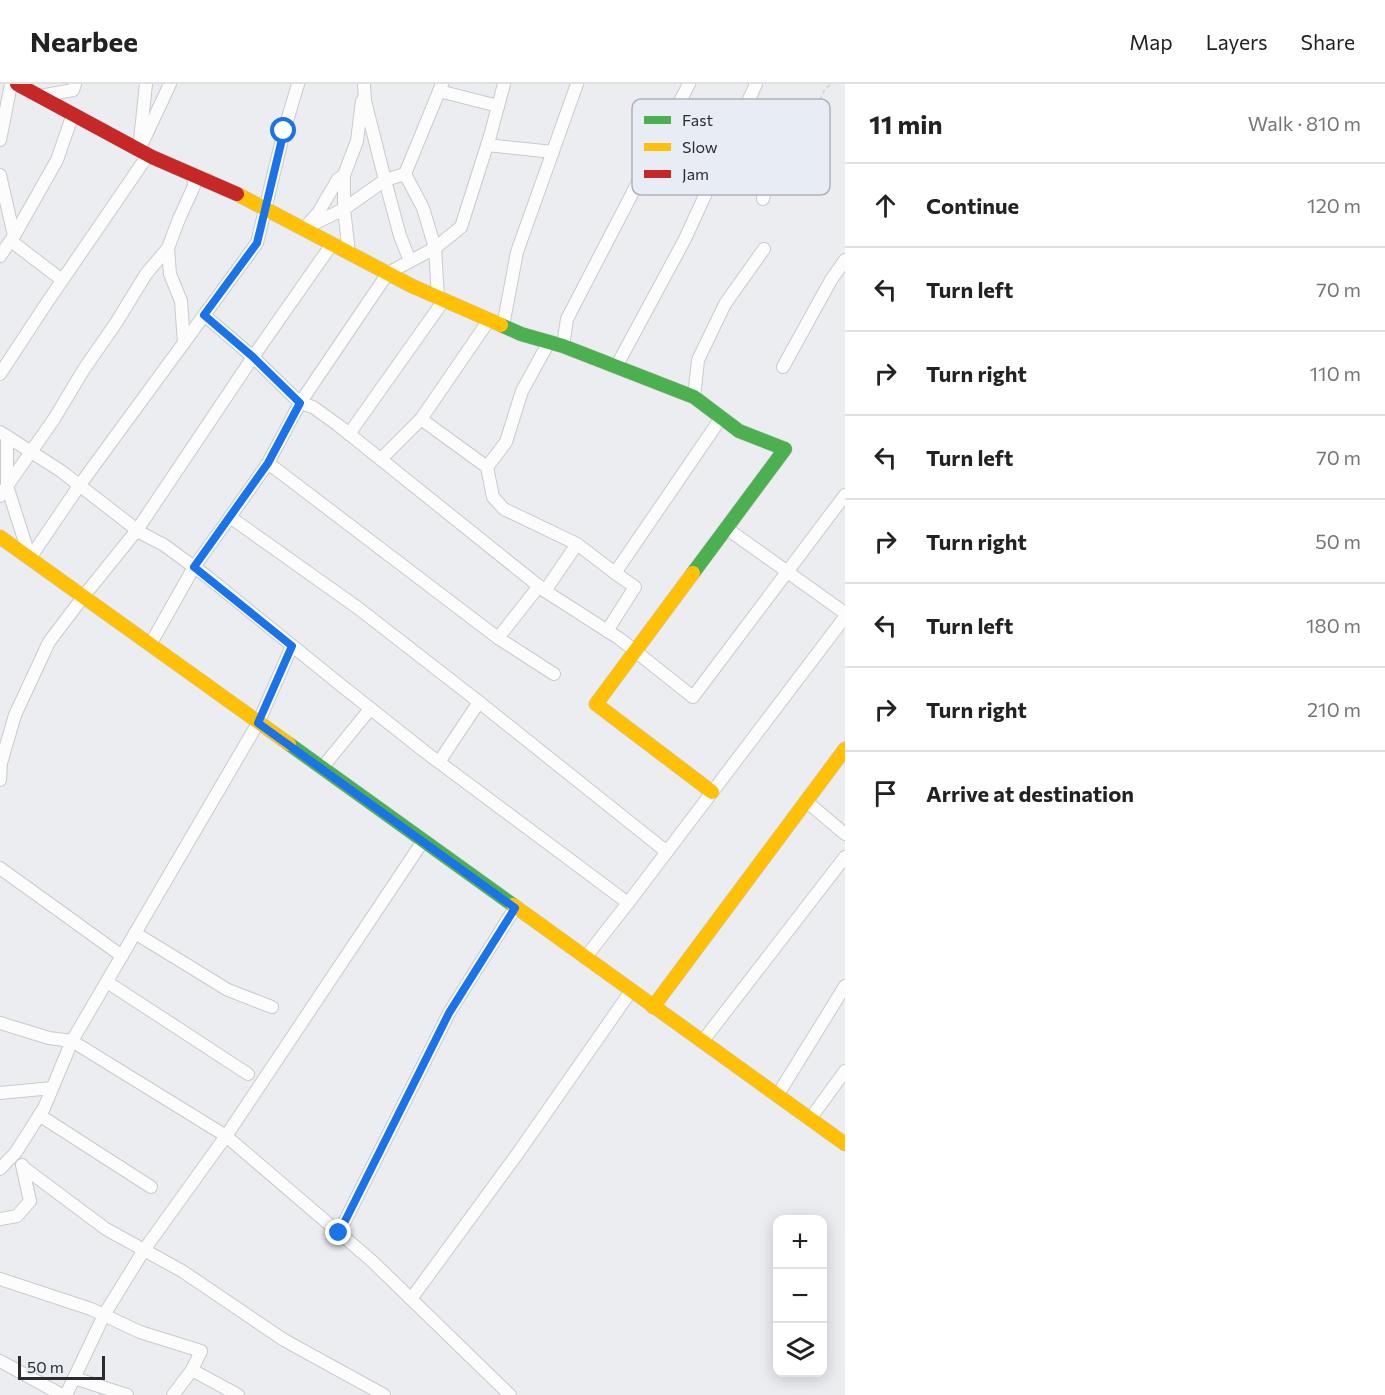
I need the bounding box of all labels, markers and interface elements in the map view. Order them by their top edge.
text: Nearbee [30,24,138,58]
text: Map [1129,29,1173,54]
text: Layers [1206,29,1268,54]
text: Share [1301,29,1355,54]
legend [632,99,830,195]
text: 11 min [869,108,942,139]
text: Fast [682,110,713,129]
text: Walk · 810 m [1248,111,1361,135]
route start [270,117,296,143]
text: Slow [682,137,718,156]
text: Jam [682,164,709,183]
icon: ahead [869,189,902,222]
text: Continue [926,192,1019,219]
text: 120 m [1307,193,1361,217]
icon: left [869,273,902,306]
text: Turn left [926,276,1013,303]
text: 70 m [1316,277,1361,301]
icon: right [869,357,902,390]
text: Turn right [926,360,1027,387]
text: 110 m [1310,361,1361,385]
icon: left [869,441,902,474]
text: Turn left [926,444,1013,471]
text: 70 m [1316,445,1361,469]
icon: right [869,525,902,558]
text: Turn right [926,528,1027,555]
text: 50 m [1315,529,1361,553]
icon: left [869,609,902,642]
text: Turn left [926,612,1013,639]
text: 180 m [1306,613,1361,637]
icon: right [869,693,902,726]
text: Turn right [926,696,1027,723]
text: 210 m [1307,697,1361,721]
icon: arrive [869,777,902,810]
text: Arrive at destination [926,780,1134,807]
map controls [773,1215,827,1377]
button: + [773,1215,827,1269]
route end [325,1219,351,1245]
button: − [773,1269,827,1323]
button: layers [773,1323,827,1377]
scale bar [18,1353,105,1380]
text: 50 m [27,1357,64,1376]

